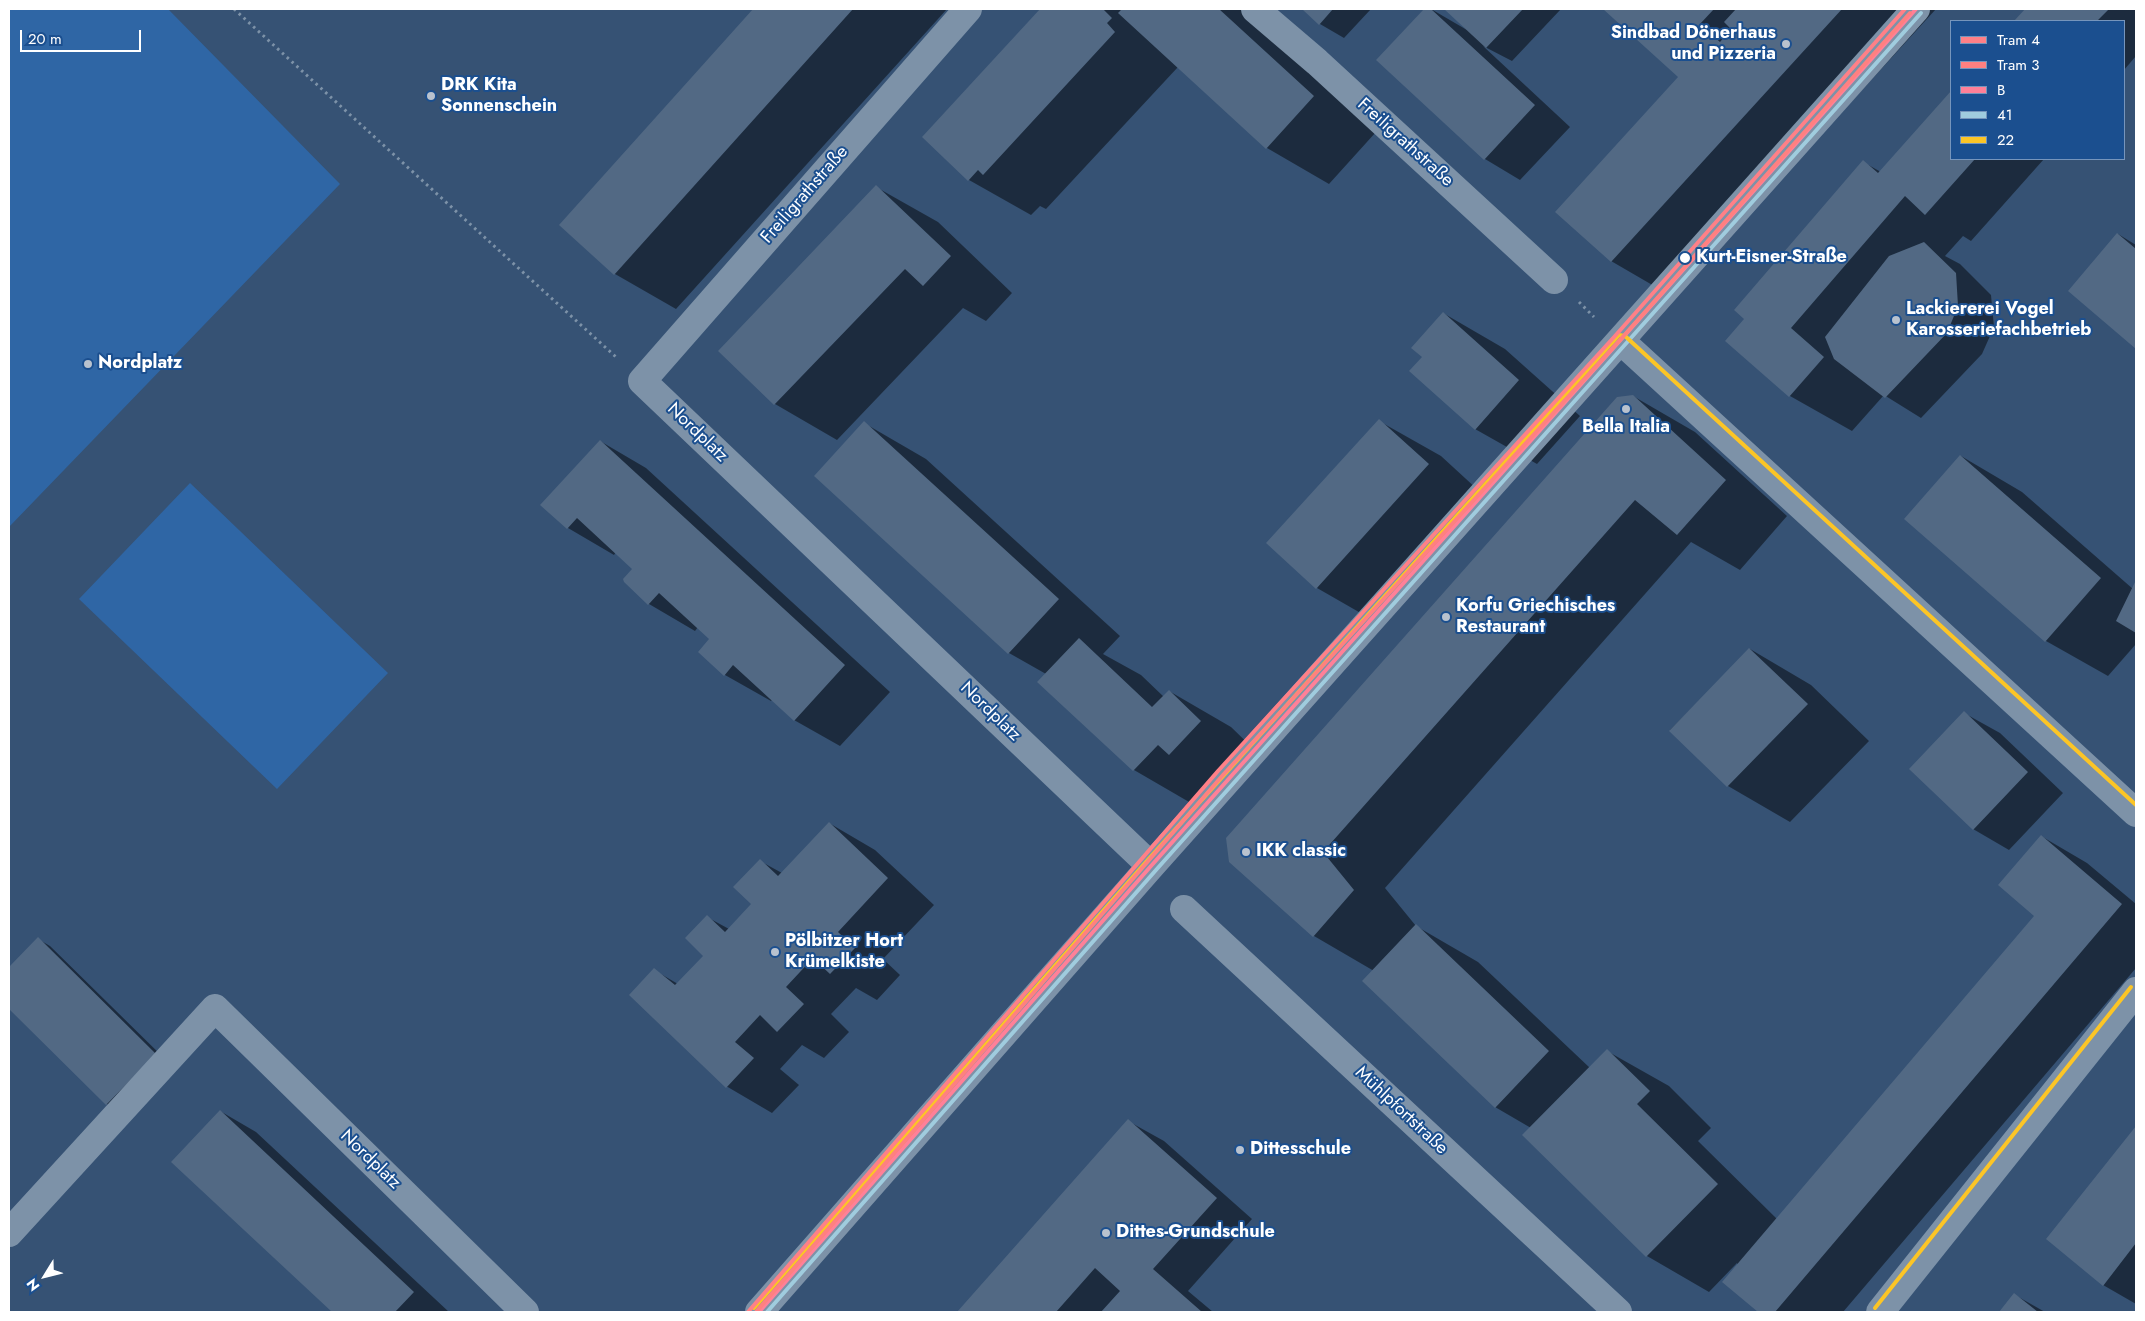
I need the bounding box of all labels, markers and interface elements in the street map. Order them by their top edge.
scale bar [22,20,144,52]
legend [1950,20,2125,160]
place label: Sindbad Dönerhaus und Pizzeria [1611,23,1776,66]
text: 20 m [28,28,62,50]
text: Tram 4 [1997,29,2040,51]
marker: Sindbad Dönerhaus und Pizzeria [1780,38,1792,50]
text: Tram 3 [1997,54,2040,76]
place label: DRK Kita Sonnenschein [441,75,557,118]
text: B [1997,79,2005,101]
marker: DRK Kita Sonnenschein [425,90,437,102]
street label: Freiligrathstraße [1352,94,1458,192]
text: 41 [1997,104,2013,126]
text: 22 [1997,129,2014,151]
street label: Freiligrathstraße [757,142,853,248]
place label: Kurt-Eisner-Straße [1696,247,1847,269]
marker: Kurt-Eisner-Straße [1678,251,1692,265]
place label: Lackiererei Vogel Karosseriefachbetrieb [1906,299,2091,342]
marker: Lackiererei Vogel Karosseriefachbetrieb [1890,314,1902,326]
place label: Nordplatz [98,353,182,375]
marker: Nordplatz [82,358,94,370]
street label: Nordplatz [662,399,732,467]
marker: Bella Italia [1620,403,1632,415]
place label: Bella Italia [1582,417,1670,439]
place label: Korfu Griechisches Restaurant [1456,596,1615,638]
marker: Korfu Griechisches Restaurant [1440,611,1452,623]
street label: Nordplatz [955,678,1025,746]
place label: IKK classic [1256,841,1346,863]
marker: IKK classic [1240,846,1252,858]
place label: Pölbitzer Hort Krümelkiste [785,931,903,974]
marker: Pölbitzer Hort Krümelkiste [769,946,781,958]
street label: Mühlpfortstraße [1350,1062,1452,1160]
street label: Nordplatz [335,1126,405,1194]
place label: Dittesschule [1250,1139,1351,1161]
marker: Dittesschule [1234,1144,1246,1156]
place label: Dittes-Grundschule [1116,1222,1275,1244]
marker: Dittes-Grundschule [1100,1227,1112,1239]
north arrow [20,1251,70,1301]
text: N [22,1274,44,1295]

